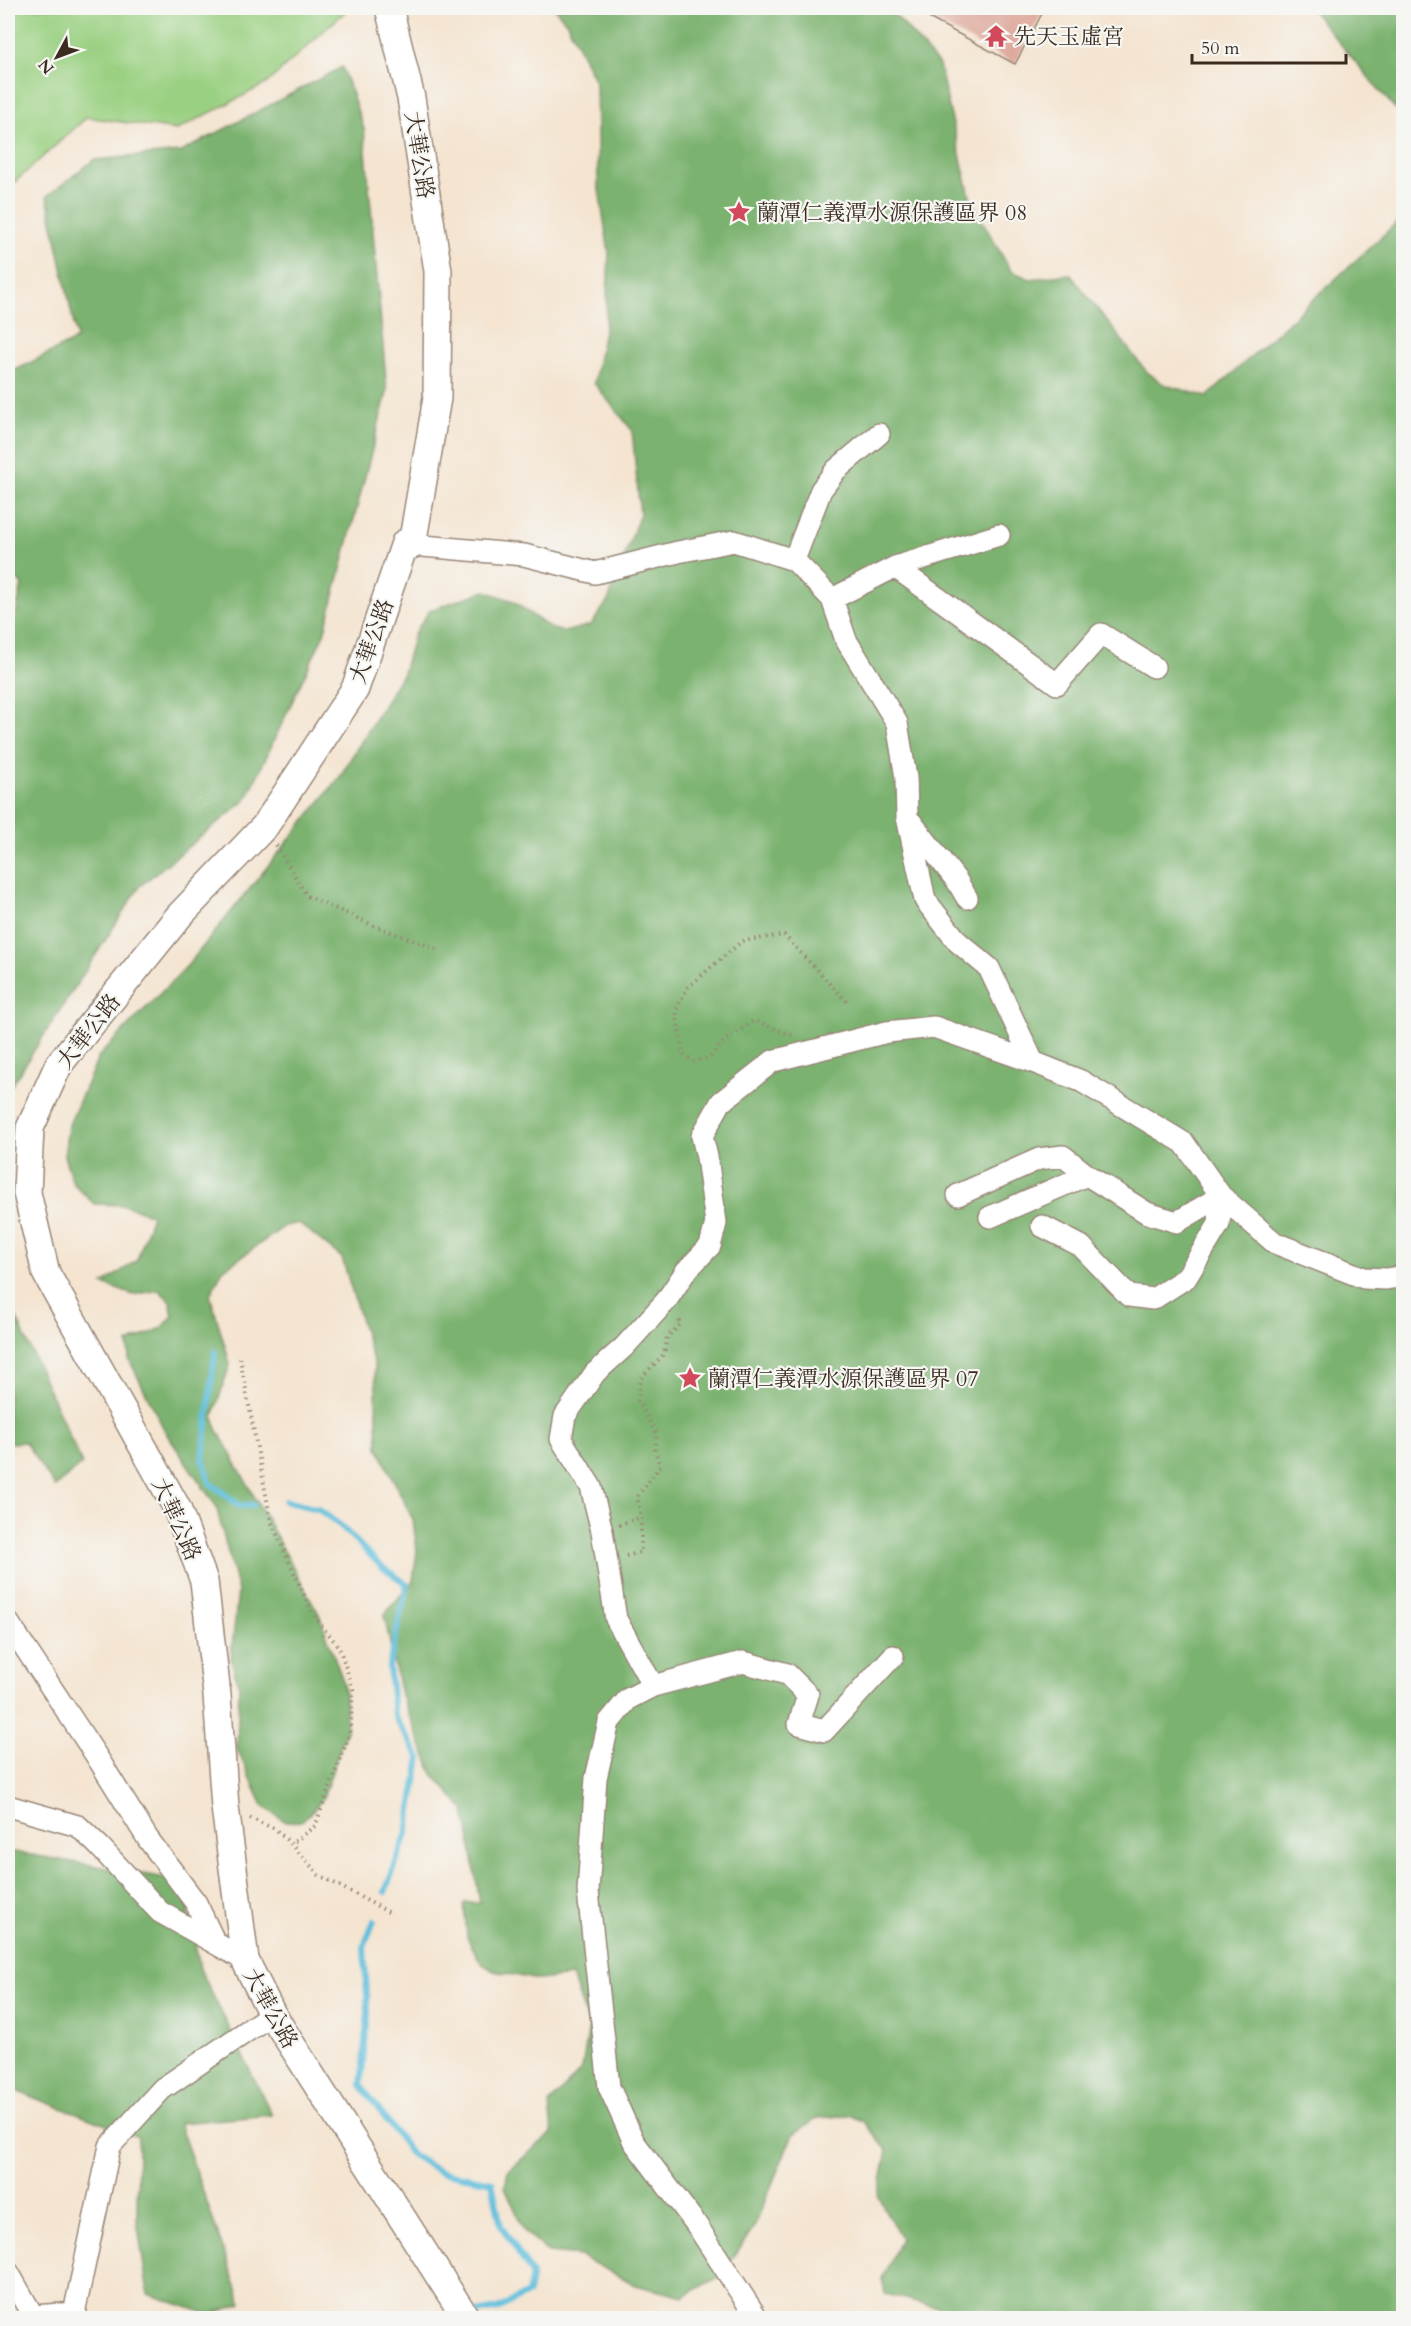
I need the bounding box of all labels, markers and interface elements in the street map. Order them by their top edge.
place label: 先天玉虛宮 [1014,22,1124,52]
temple icon: 先天玉虛宮 [983,23,1009,49]
north arrow [27,27,87,87]
scale bar [1192,27,1346,65]
text: 50 m [1201,36,1240,61]
text: N [34,54,59,79]
street label: 大華公路 [397,109,441,201]
place label: 蘭潭仁義潭水源保護區界 08 [757,198,1027,228]
place icon: 蘭潭仁義潭水源保護區界 08 [726,199,752,225]
street label: 大華公路 [343,595,401,688]
street label: 大華公路 [50,988,128,1076]
place label: 蘭潭仁義潭水源保護區界 07 [708,1364,978,1394]
place icon: 蘭潭仁義潭水源保護區界 07 [677,1365,703,1391]
street label: 大華公路 [144,1473,208,1566]
street label: 大華公路 [236,1963,305,2054]

